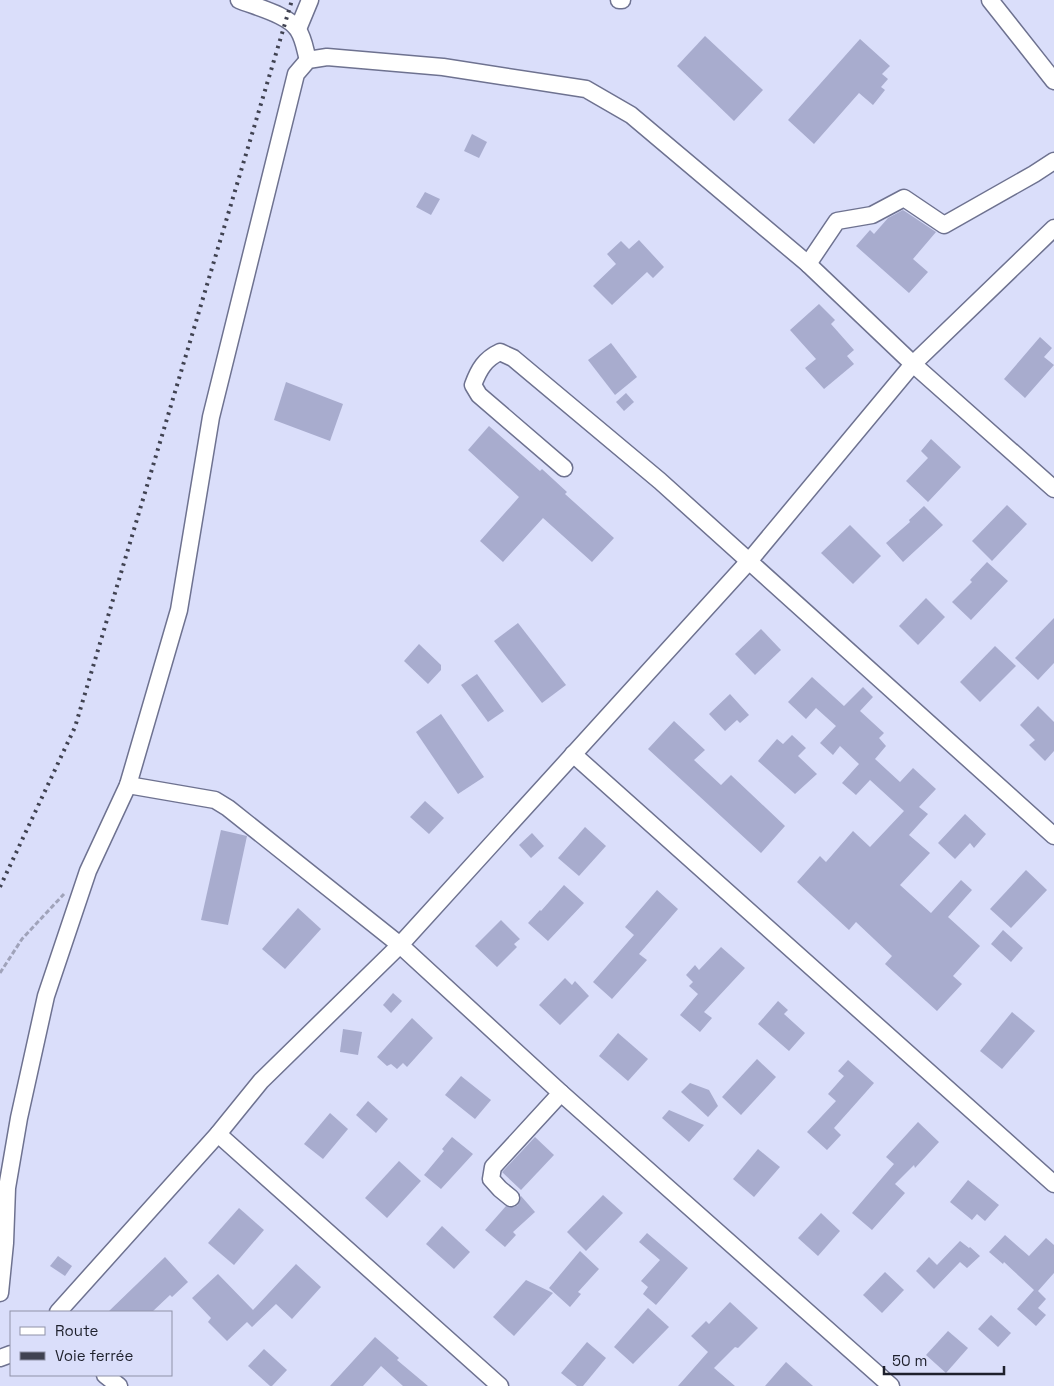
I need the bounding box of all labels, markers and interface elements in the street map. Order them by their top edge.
legend [10,1311,172,1376]
text: Route [55,1321,99,1340]
scale bar [884,1344,1004,1376]
text: Voie ferrée [55,1346,133,1365]
text: 50 m [892,1351,927,1370]

